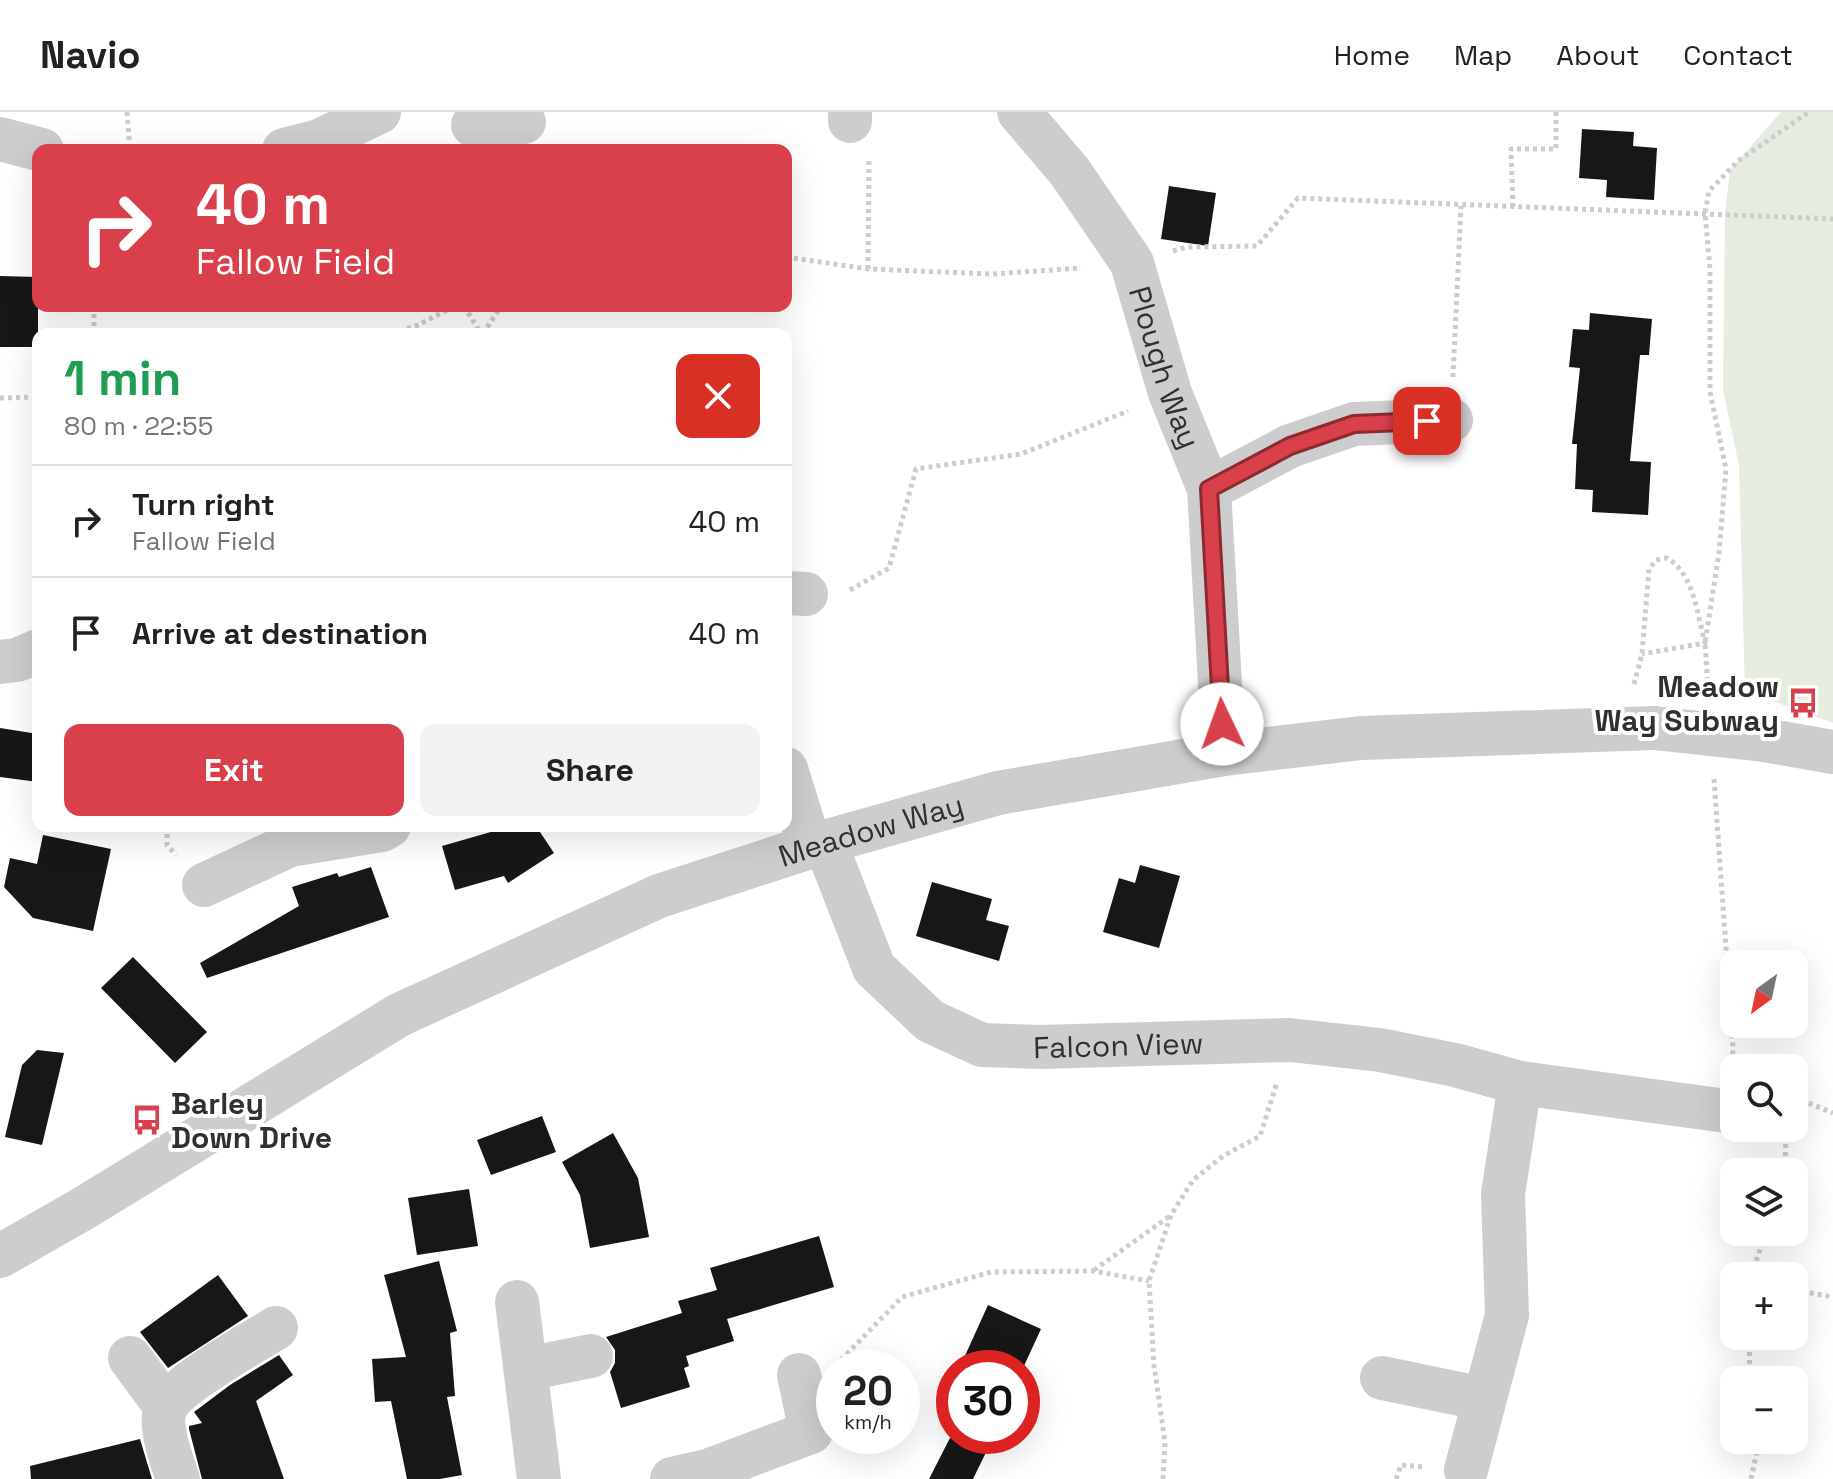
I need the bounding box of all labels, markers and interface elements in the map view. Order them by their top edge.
text: Navio [40,31,141,79]
text: Home [1334,37,1410,73]
text: Map [1454,37,1512,73]
text: About [1556,37,1639,73]
text: Contact [1683,37,1793,73]
text: 40 m [196,169,330,240]
icon: right [64,176,168,280]
text: Fallow Field [196,239,395,285]
street label: Plough Way [1120,281,1210,454]
text: 1 min [64,348,181,409]
button: close [676,354,760,438]
pin [1393,387,1461,455]
icon: arrive [1405,399,1449,443]
text: 80 m · 22:55 [64,409,213,443]
text: Turn right [132,485,275,524]
icon: right [64,499,108,543]
text: 40 m [689,502,760,541]
text: Fallow Field [132,524,276,558]
icon: arrive [64,611,108,655]
text: Arrive at destination [132,614,428,653]
text: 40 m [689,614,760,653]
place label: Meadow Way Subway [1595,667,1779,740]
position arrow [1180,682,1264,766]
bus stop icon: Meadow Way Subway [1786,686,1820,720]
button: Exit [64,724,404,816]
button: Share [420,724,760,816]
street label: Meadow Way [773,784,968,875]
north arrow [1720,950,1808,1038]
map controls [1720,950,1808,1454]
street label: Falcon View [1033,1023,1204,1067]
button: search [1720,1054,1808,1142]
place label: Barley Down Drive [171,1084,332,1157]
bus stop icon: Barley Down Drive [130,1103,164,1137]
button: layers [1720,1158,1808,1246]
button: + [1720,1262,1808,1350]
speed limit sign: 30 [936,1350,1040,1454]
text: 20 [843,1366,893,1417]
button: − [1720,1366,1808,1454]
text: km/h [844,1409,892,1435]

